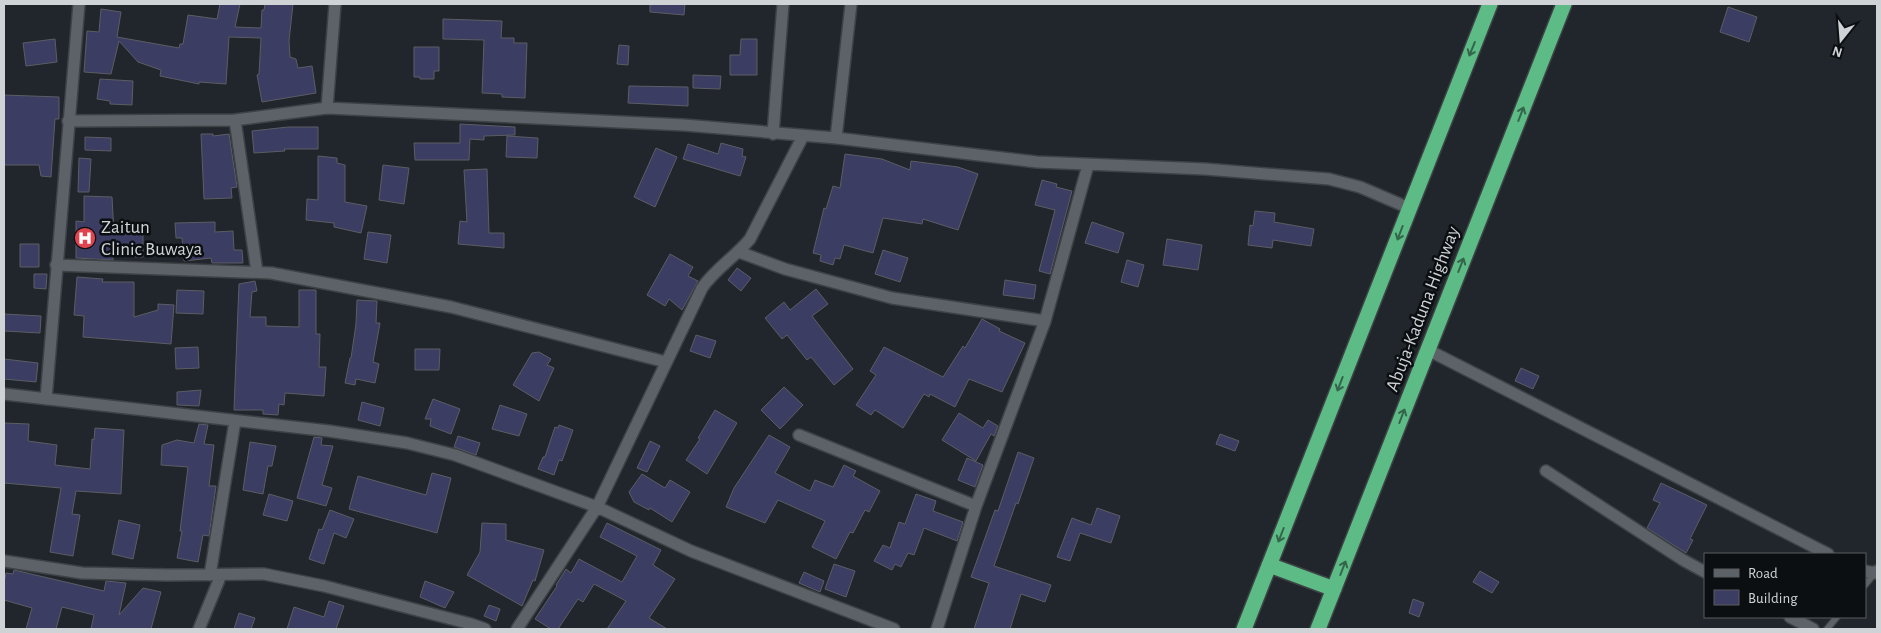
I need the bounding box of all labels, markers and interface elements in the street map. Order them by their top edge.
north arrow [1816,15,1866,65]
one-way arrow [1467,41,1476,56]
text: N [1831,43,1844,60]
one-way arrow [1517,107,1526,122]
place label: Zaitun Clinic Buwaya [101,218,203,259]
street label: Abuja-Kaduna Highway [1383,224,1463,394]
one-way arrow [1394,225,1404,240]
hospital icon: Zaitun Clinic Buwaya [73,226,97,250]
one-way arrow [1457,258,1467,273]
one-way arrow [1335,376,1344,391]
one-way arrow [1398,409,1407,424]
one-way arrow [1276,527,1285,543]
legend [1704,553,1866,618]
one-way arrow [1339,560,1348,575]
text: Road [1748,566,1778,581]
text: Building [1748,591,1798,606]

